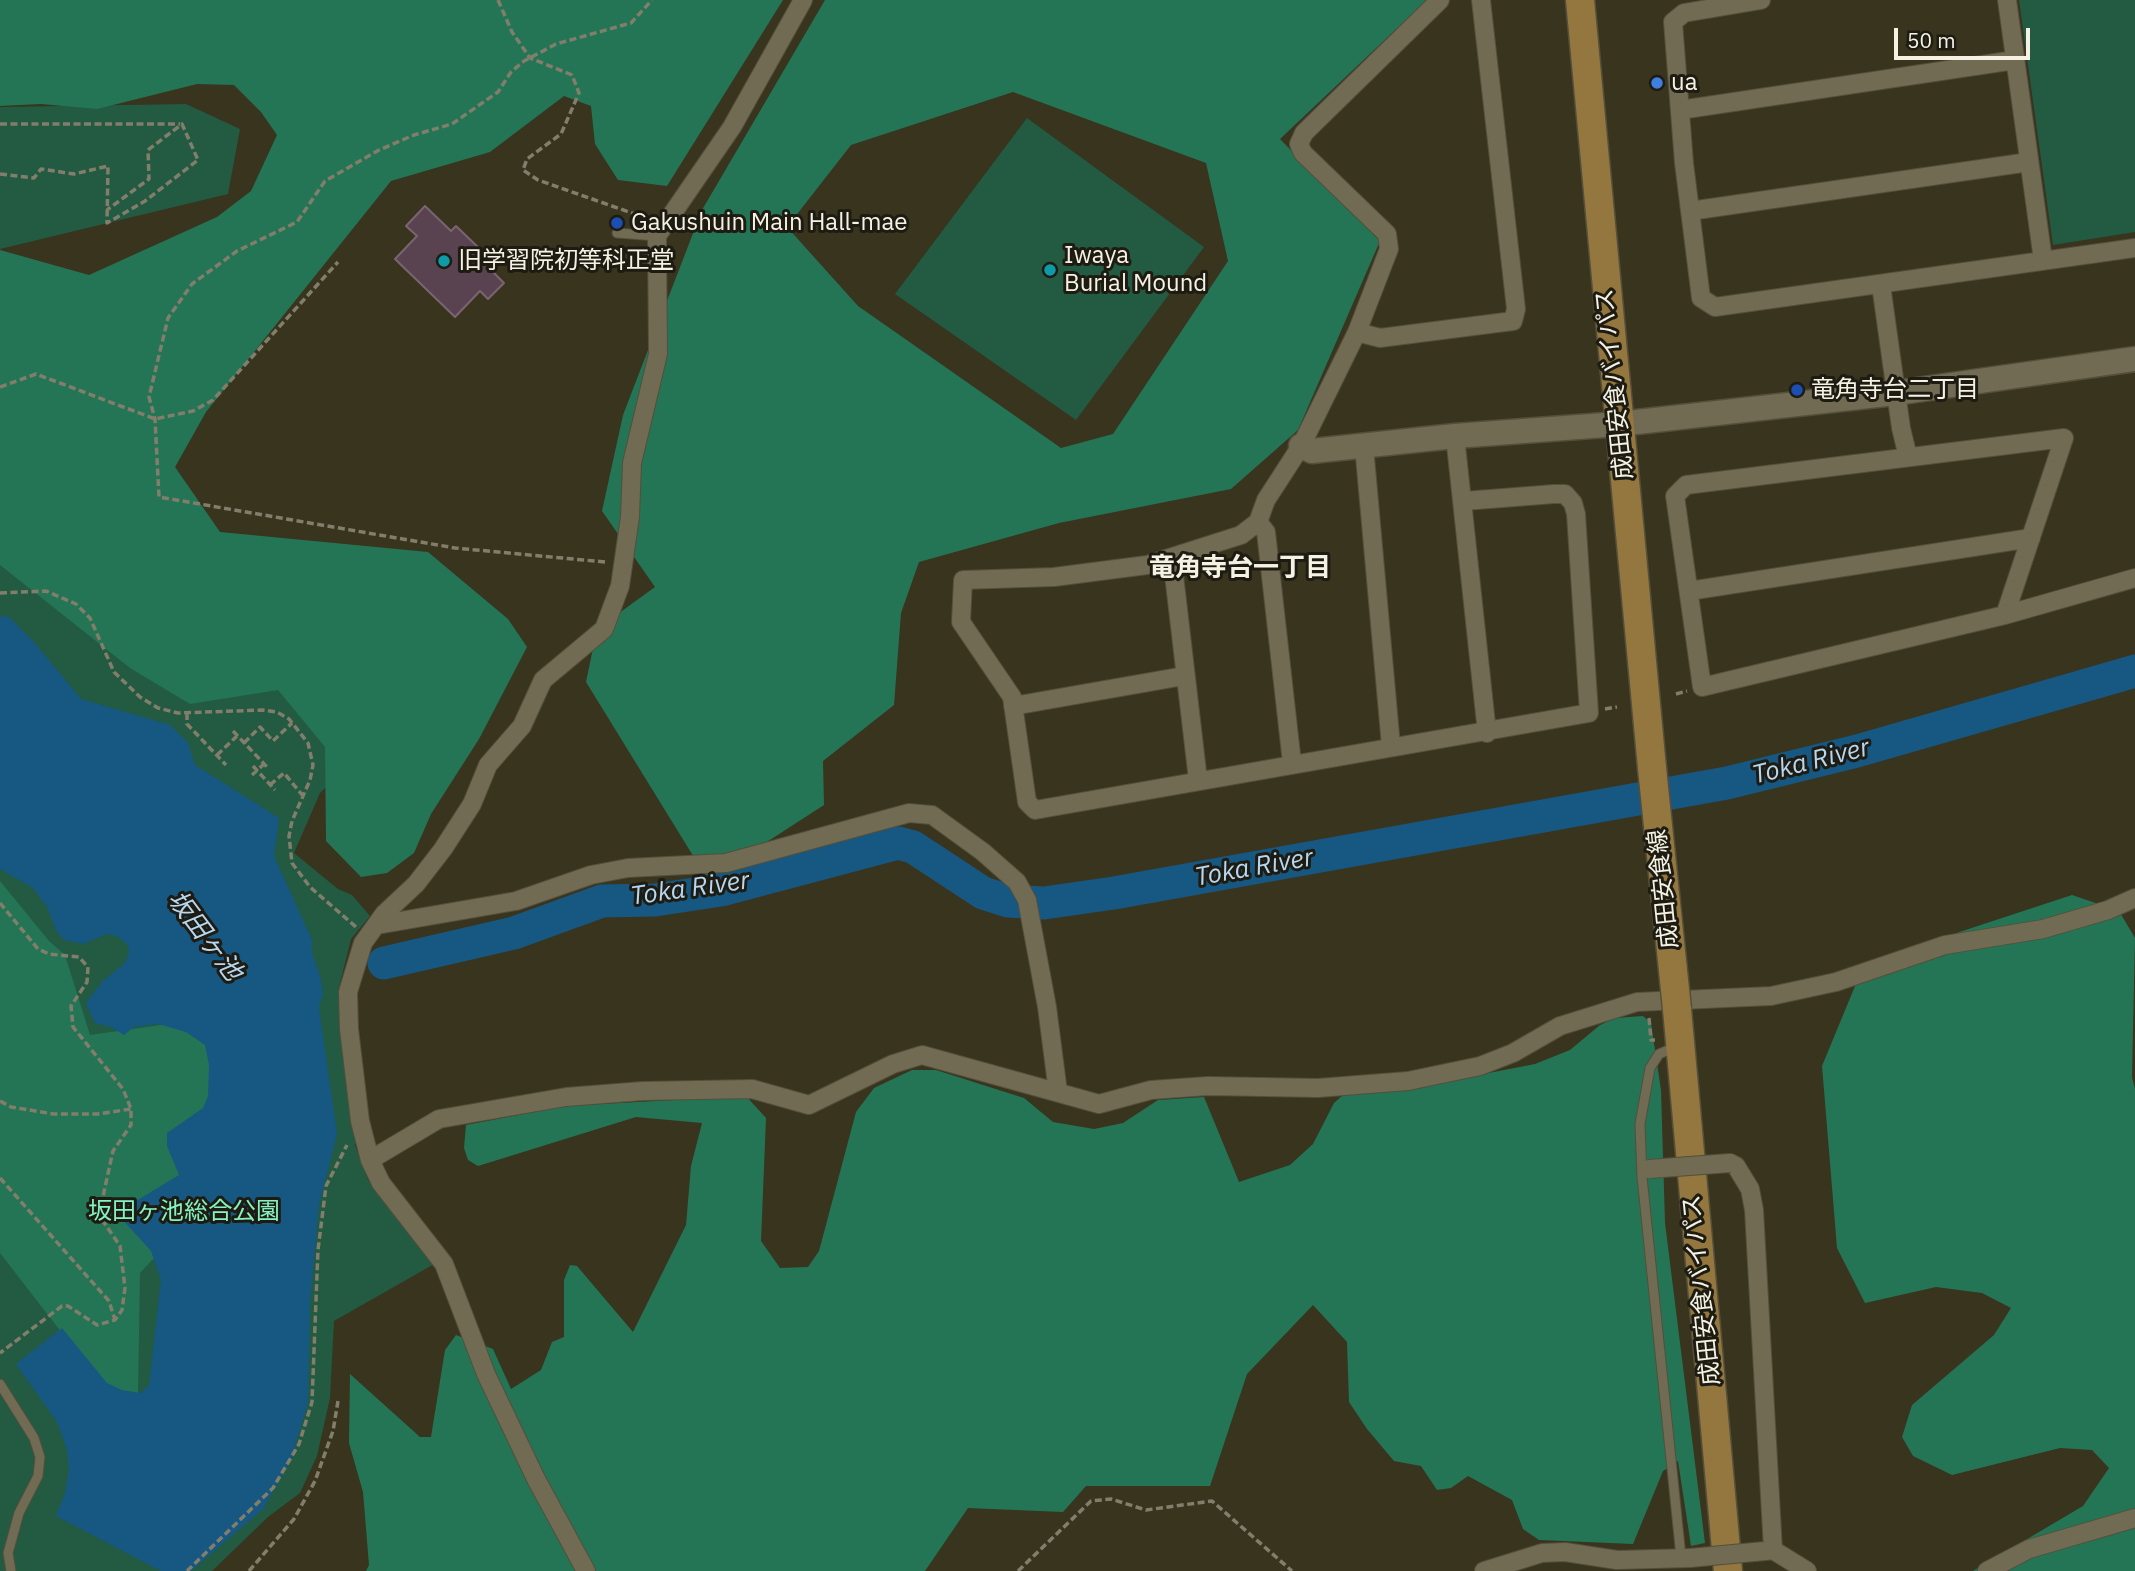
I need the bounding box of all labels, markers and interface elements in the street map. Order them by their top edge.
scale bar [1897,14,2034,58]
text: 50 m [1907,26,1956,54]
place label: ua [1671,69,1697,97]
marker: ua [1649,75,1665,91]
place label: Gakushuin Main Hall-mae [631,209,907,237]
marker: Gakushuin Main Hall-mae [609,215,625,231]
place label: Iwaya Burial Mound [1064,242,1207,298]
place label: 旧学習院初等科正堂 [458,247,674,275]
marker: 旧学習院初等科正堂 [436,253,452,269]
marker: Iwaya Burial Mound [1042,262,1058,278]
street label: 成田安食バイパス [1591,287,1639,481]
place label: 竜角寺台二丁目 [1811,376,1979,404]
marker: 竜角寺台二丁目 [1789,382,1805,398]
district label: 竜角寺台一丁目 [1149,552,1331,584]
water label: Toka River [1749,732,1873,792]
street label: 成田安食線 [1643,828,1685,950]
water label: Toka River [1192,842,1316,894]
water label: Toka River [629,865,751,913]
water label: 坂田ヶ池 [160,885,248,987]
street label: 成田安食バイパス [1678,1193,1726,1387]
park label: 坂田ヶ池総合公園 [88,1198,280,1226]

